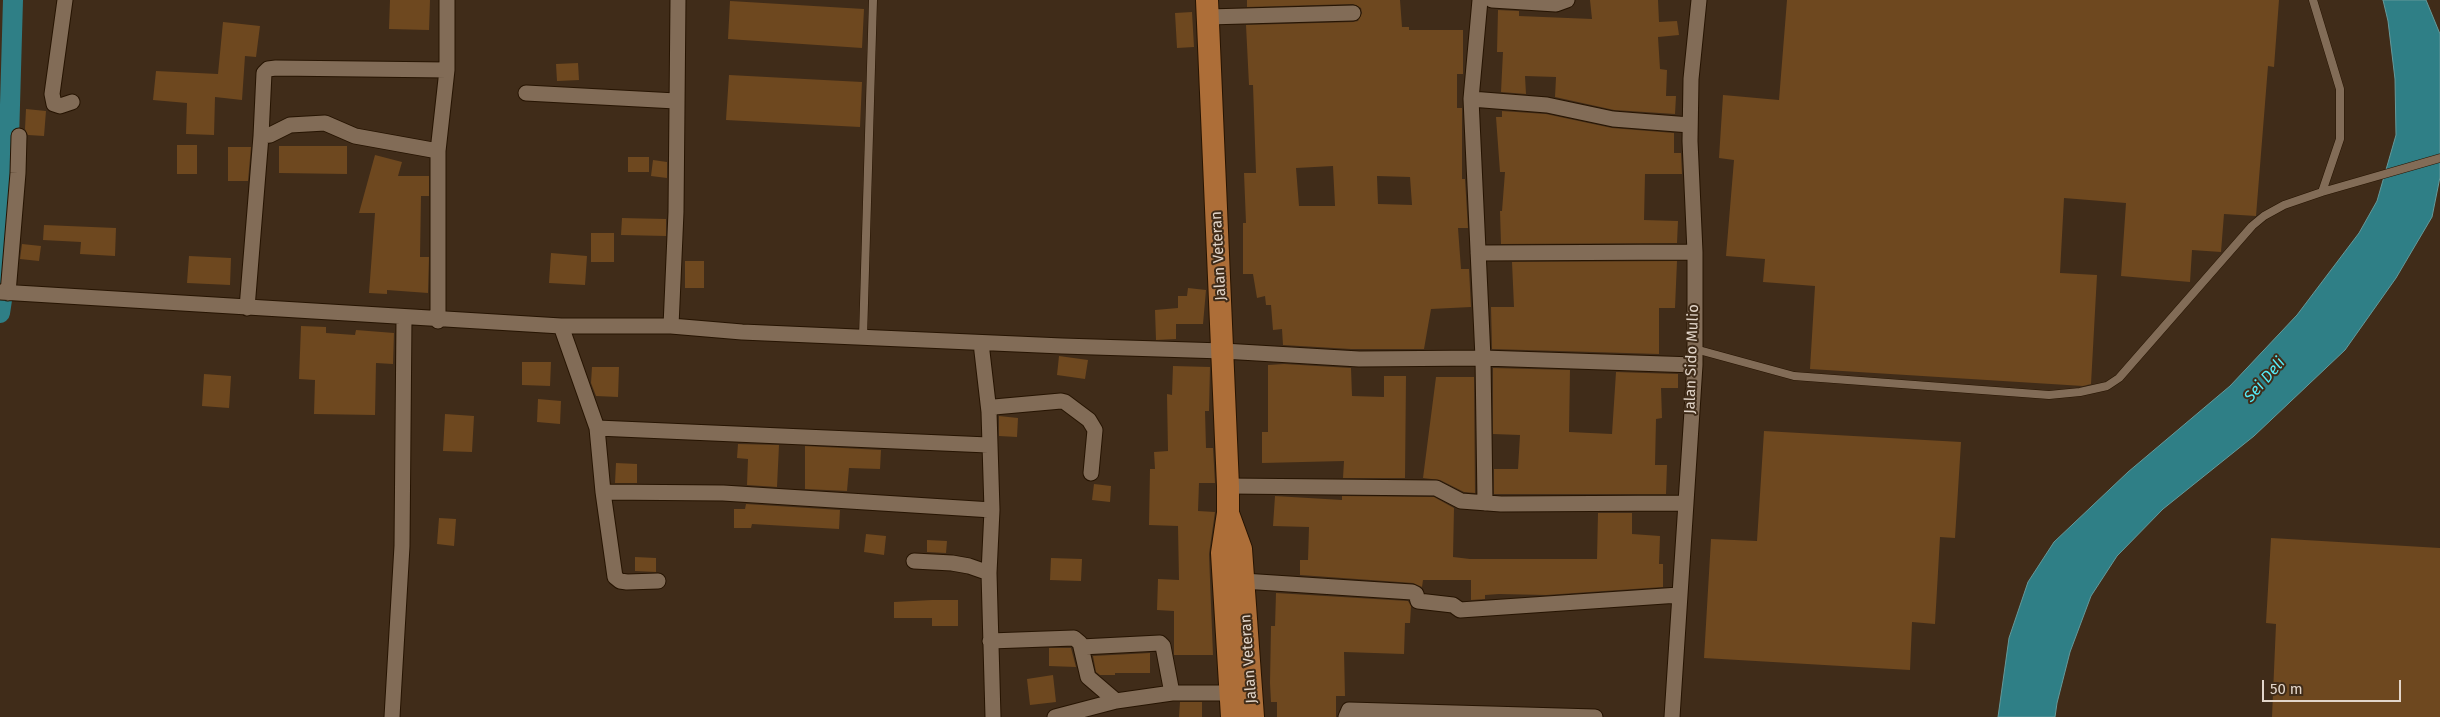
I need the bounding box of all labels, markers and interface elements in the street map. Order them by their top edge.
street label: Jalan Veteran [1208,211,1230,301]
street label: Jalan Sido Mulio [1681,304,1703,414]
water label: Sei Deli [2240,354,2290,406]
street label: Jalan Veteran [1237,614,1261,704]
scale bar [2265,670,2404,702]
text: 50 m [2270,680,2303,698]

